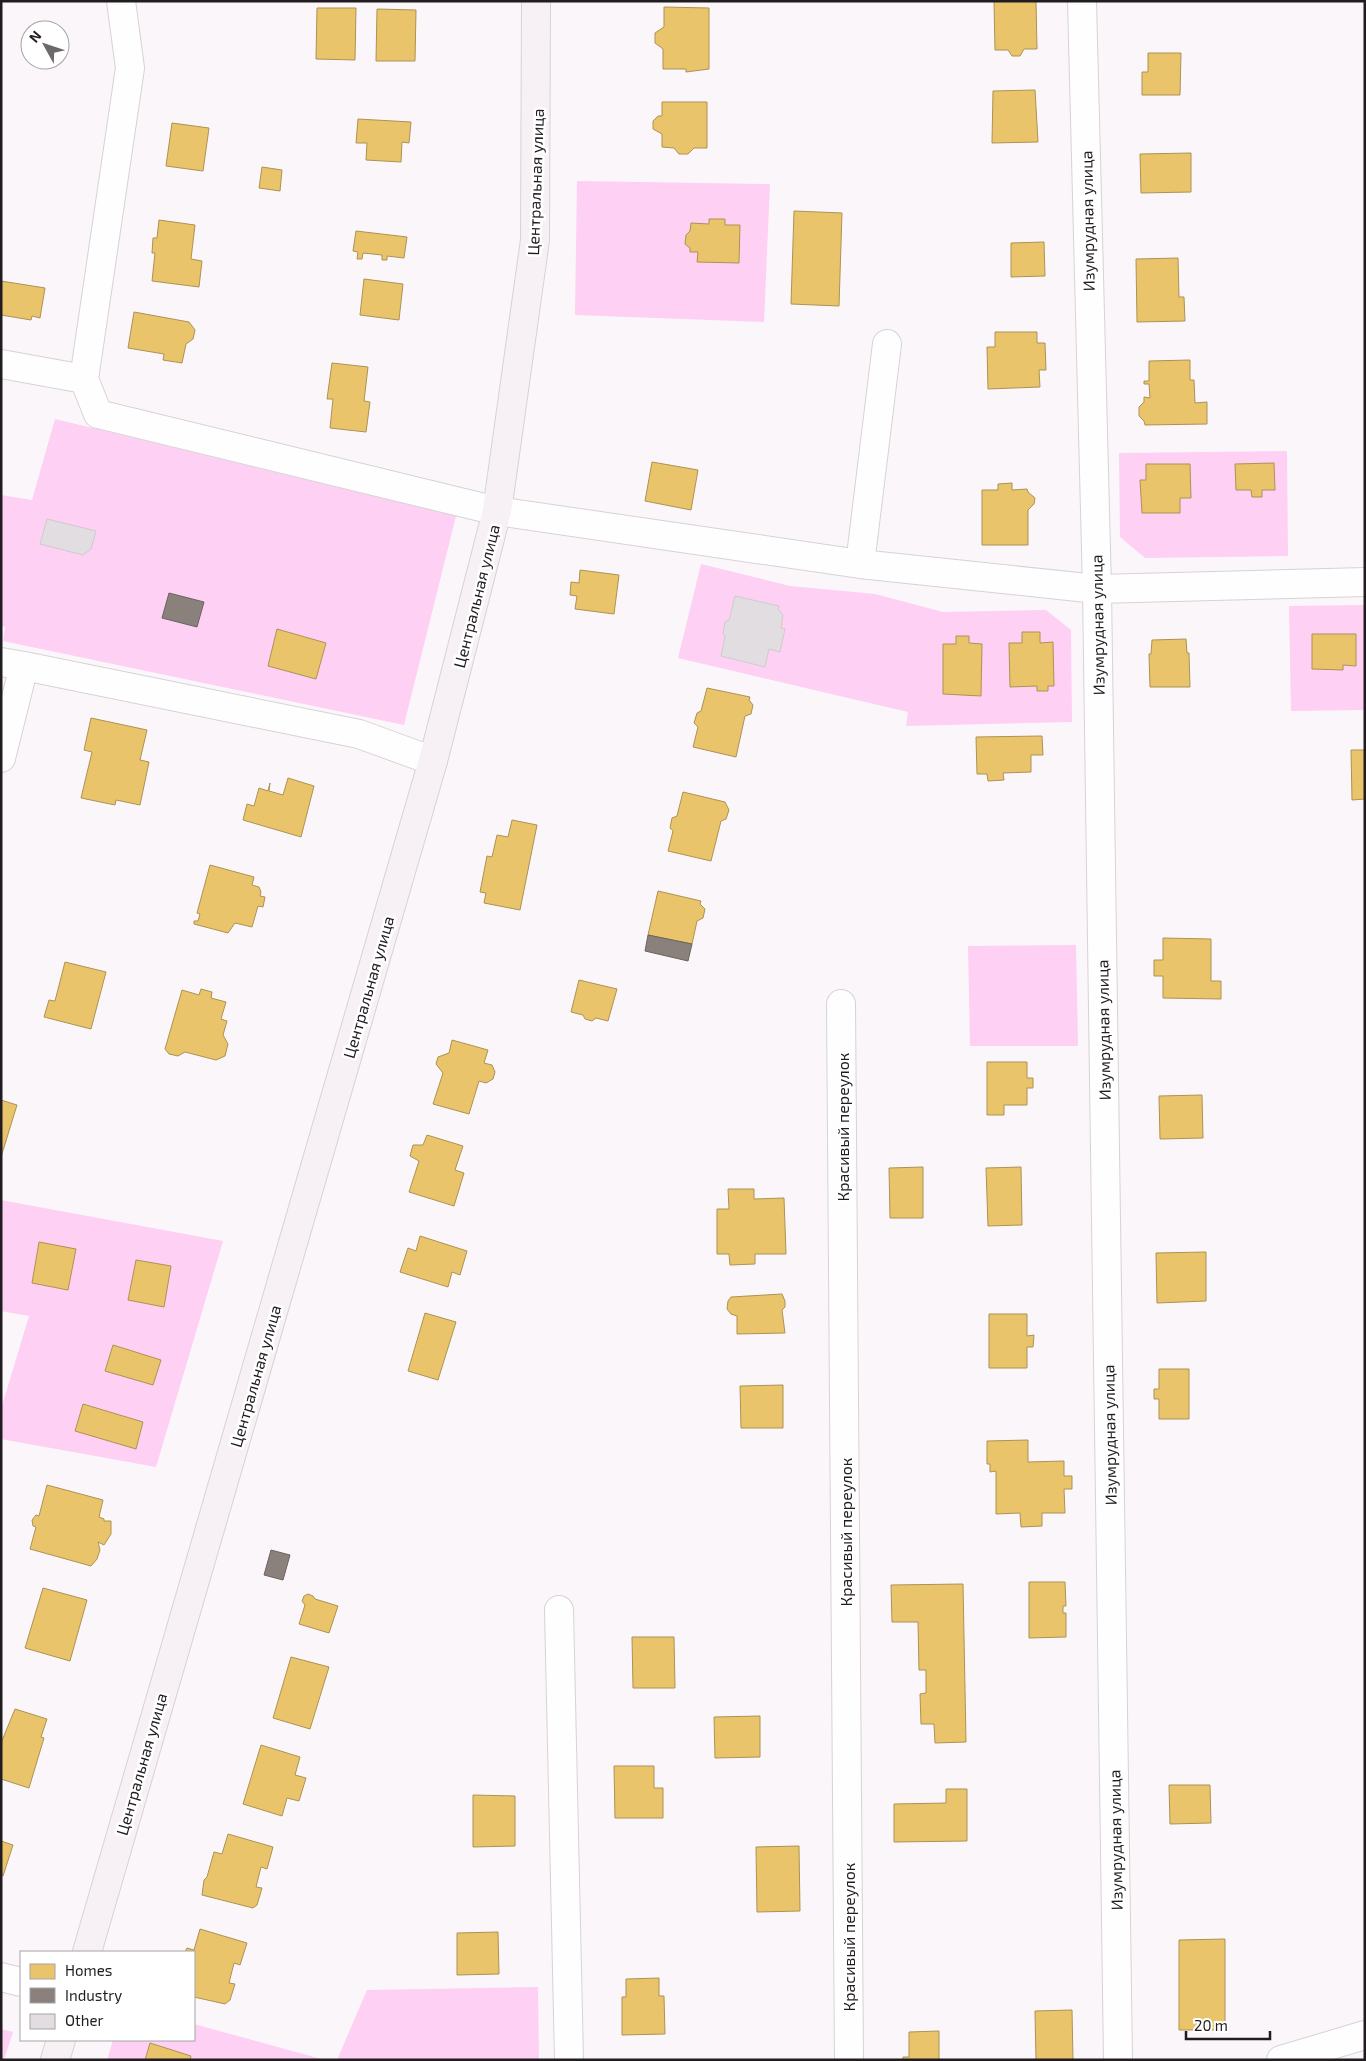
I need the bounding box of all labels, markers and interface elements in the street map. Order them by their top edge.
north arrow [20,20,70,70]
text: N [25,27,44,46]
street label: Центральная улица [523,108,548,256]
street label: Изумрудная улица [1076,150,1099,292]
street label: Центральная улица [449,522,504,670]
street label: Изумрудная улица [1086,554,1109,696]
street label: Центральная улица [339,914,398,1061]
street label: Изумрудная улица [1092,959,1115,1101]
street label: Красивый переулок [833,1052,853,1201]
street label: Центральная улица [226,1303,285,1450]
street label: Изумрудная улица [1098,1364,1121,1506]
street label: Красивый переулок [836,1457,856,1606]
street label: Центральная улица [112,1691,171,1838]
street label: Изумрудная улица [1104,1769,1127,1911]
street label: Красивый переулок [839,1862,859,2011]
legend [20,1951,195,2041]
text: Homes [65,1961,112,1979]
text: Industry [65,1986,122,2004]
scale bar [1186,2008,1270,2040]
text: Other [65,2011,104,2029]
text: 20 m [1194,2016,1228,2034]

